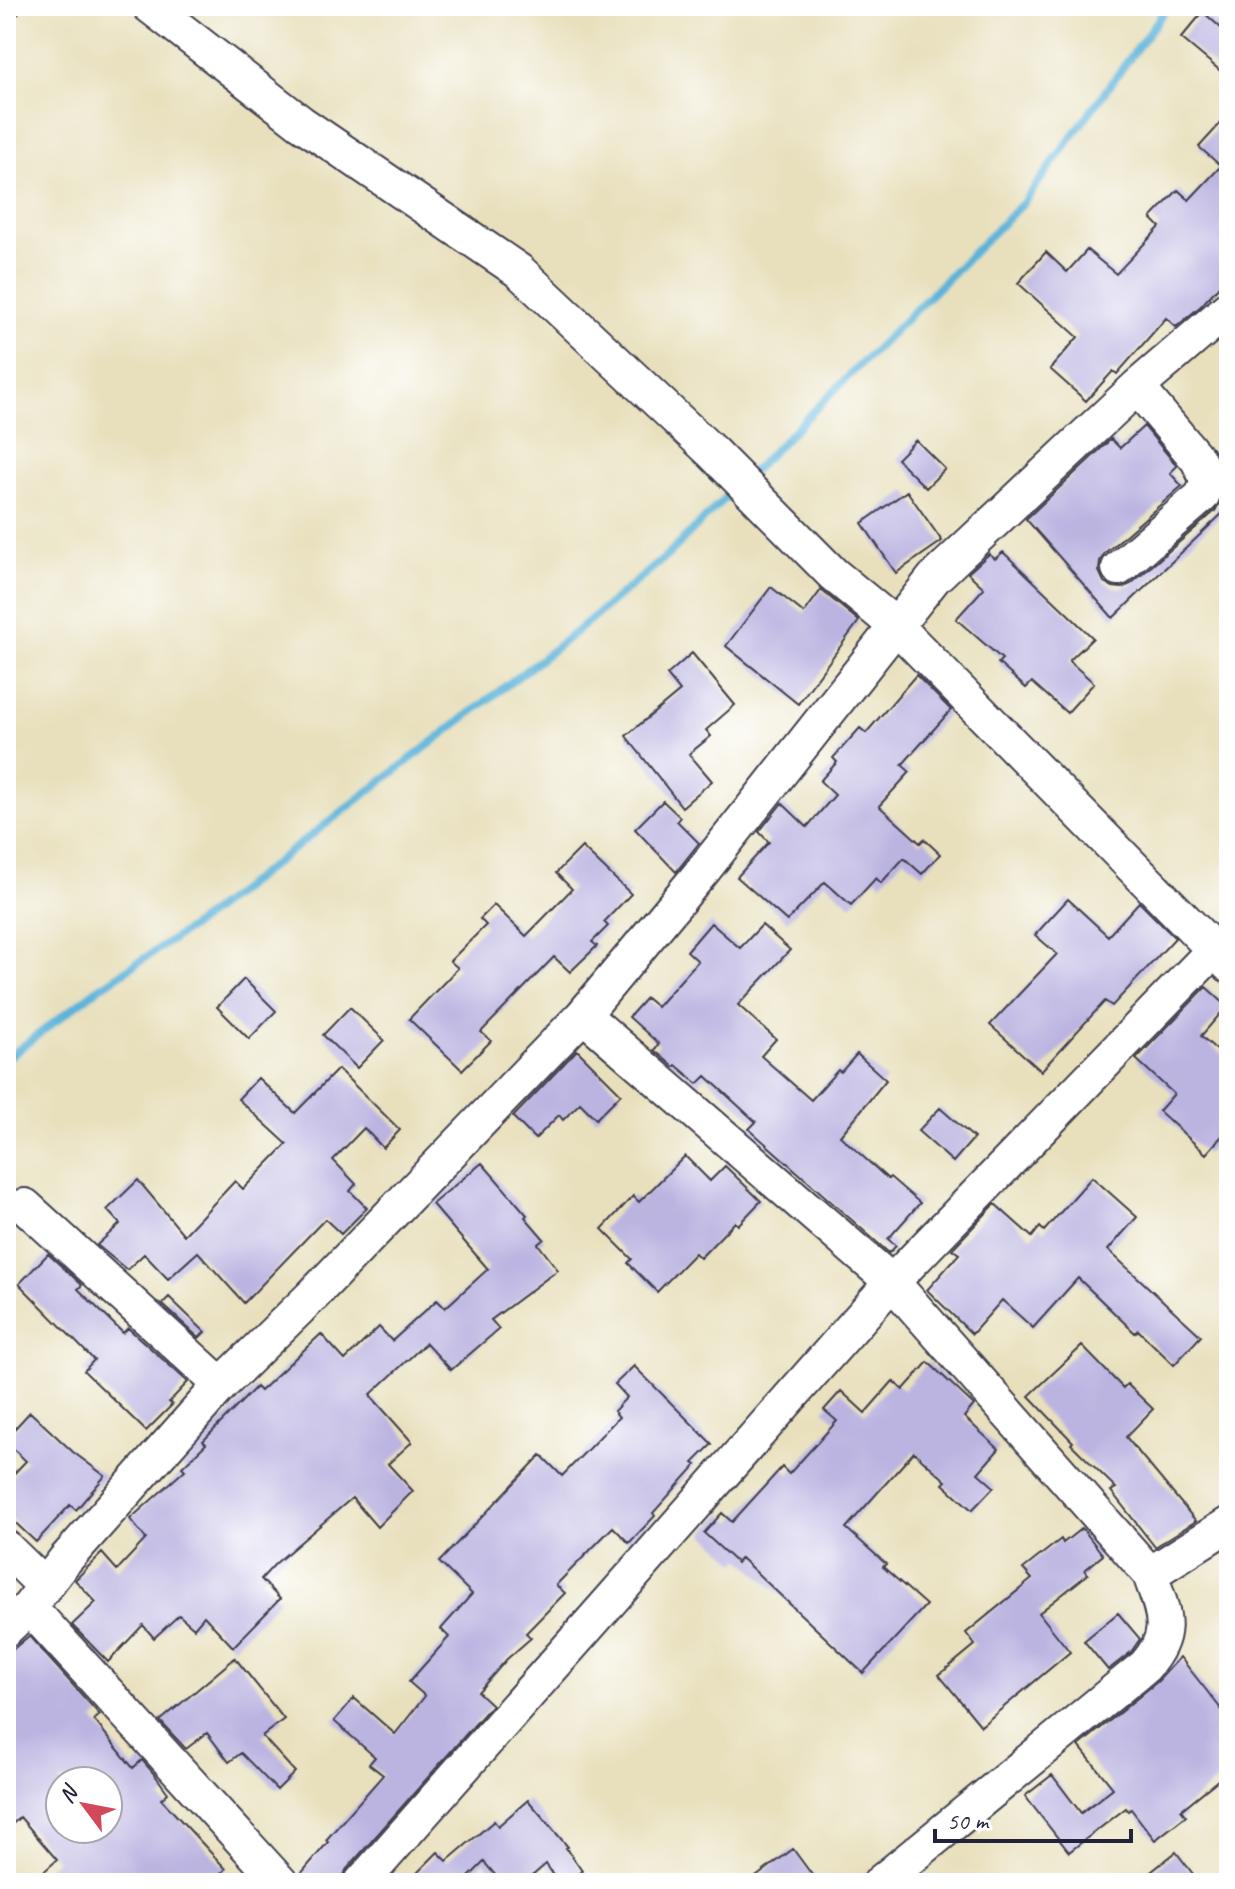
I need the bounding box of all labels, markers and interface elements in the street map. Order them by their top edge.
north arrow [44,1765,124,1845]
text: N [52,1779,85,1808]
scale bar [935,1793,1131,1843]
text: 50 m [947,1806,990,1836]

